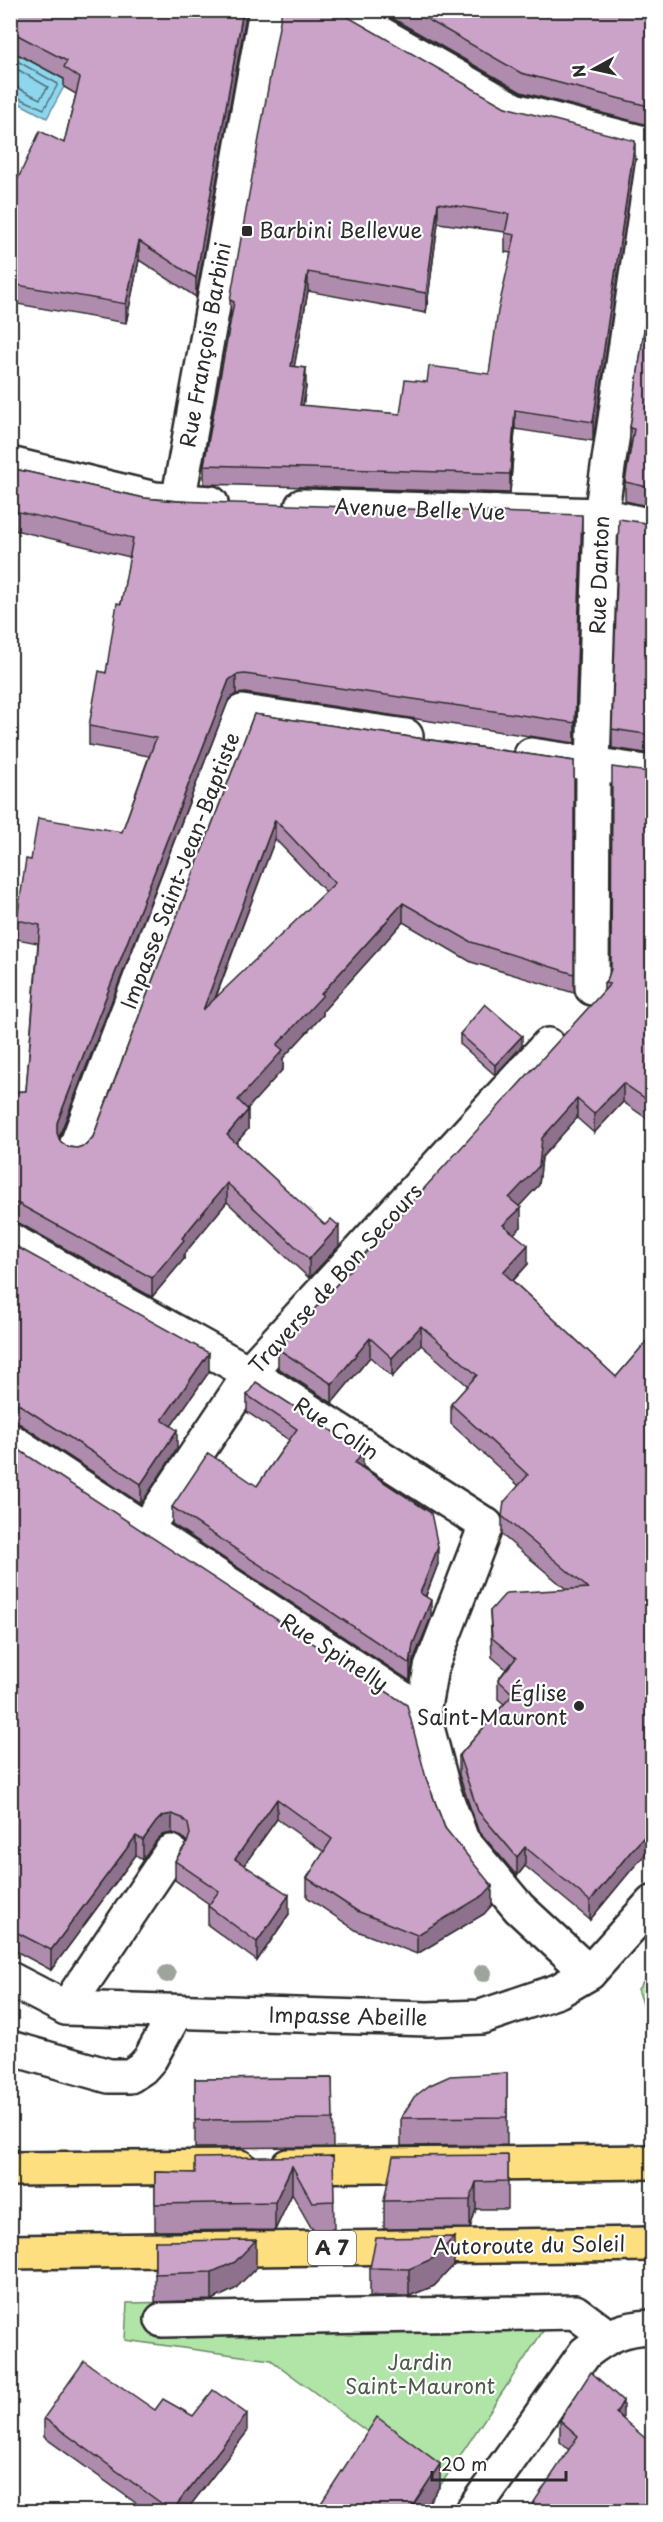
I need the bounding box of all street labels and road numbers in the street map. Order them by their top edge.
street label: Rue François Barbini [170,240,238,450]
street label: Avenue Belle Vue [334,489,506,527]
street label: Rue Danton [580,515,616,635]
street label: Impasse Saint-Jean-Baptiste [111,727,247,1013]
street label: Traverse de Bon Secours [240,1175,429,1380]
street label: Rue Colin [288,1388,386,1467]
street label: Rue Spinelly [275,1604,396,1698]
street label: Impasse Abeille [268,1998,428,2032]
street label: Autoroute du Soleil [433,2226,625,2262]
road number: A 7 [308,2231,356,2265]

